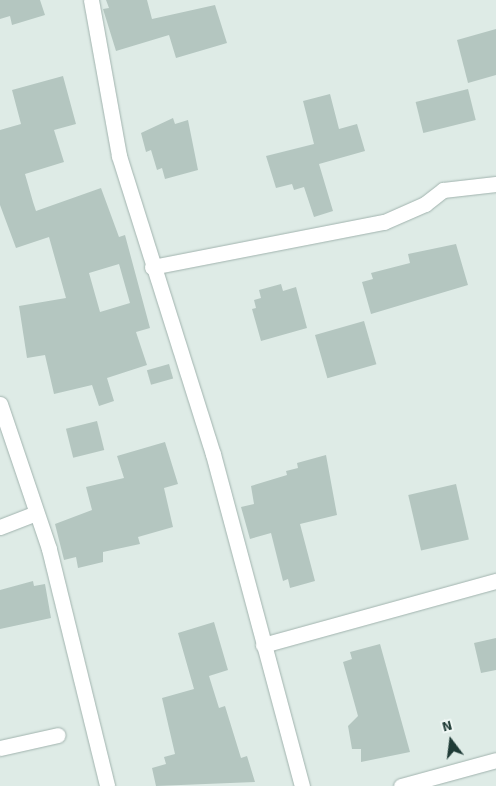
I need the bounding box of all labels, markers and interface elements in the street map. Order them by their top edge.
north arrow [426,716,476,766]
text: N [440,717,454,736]

